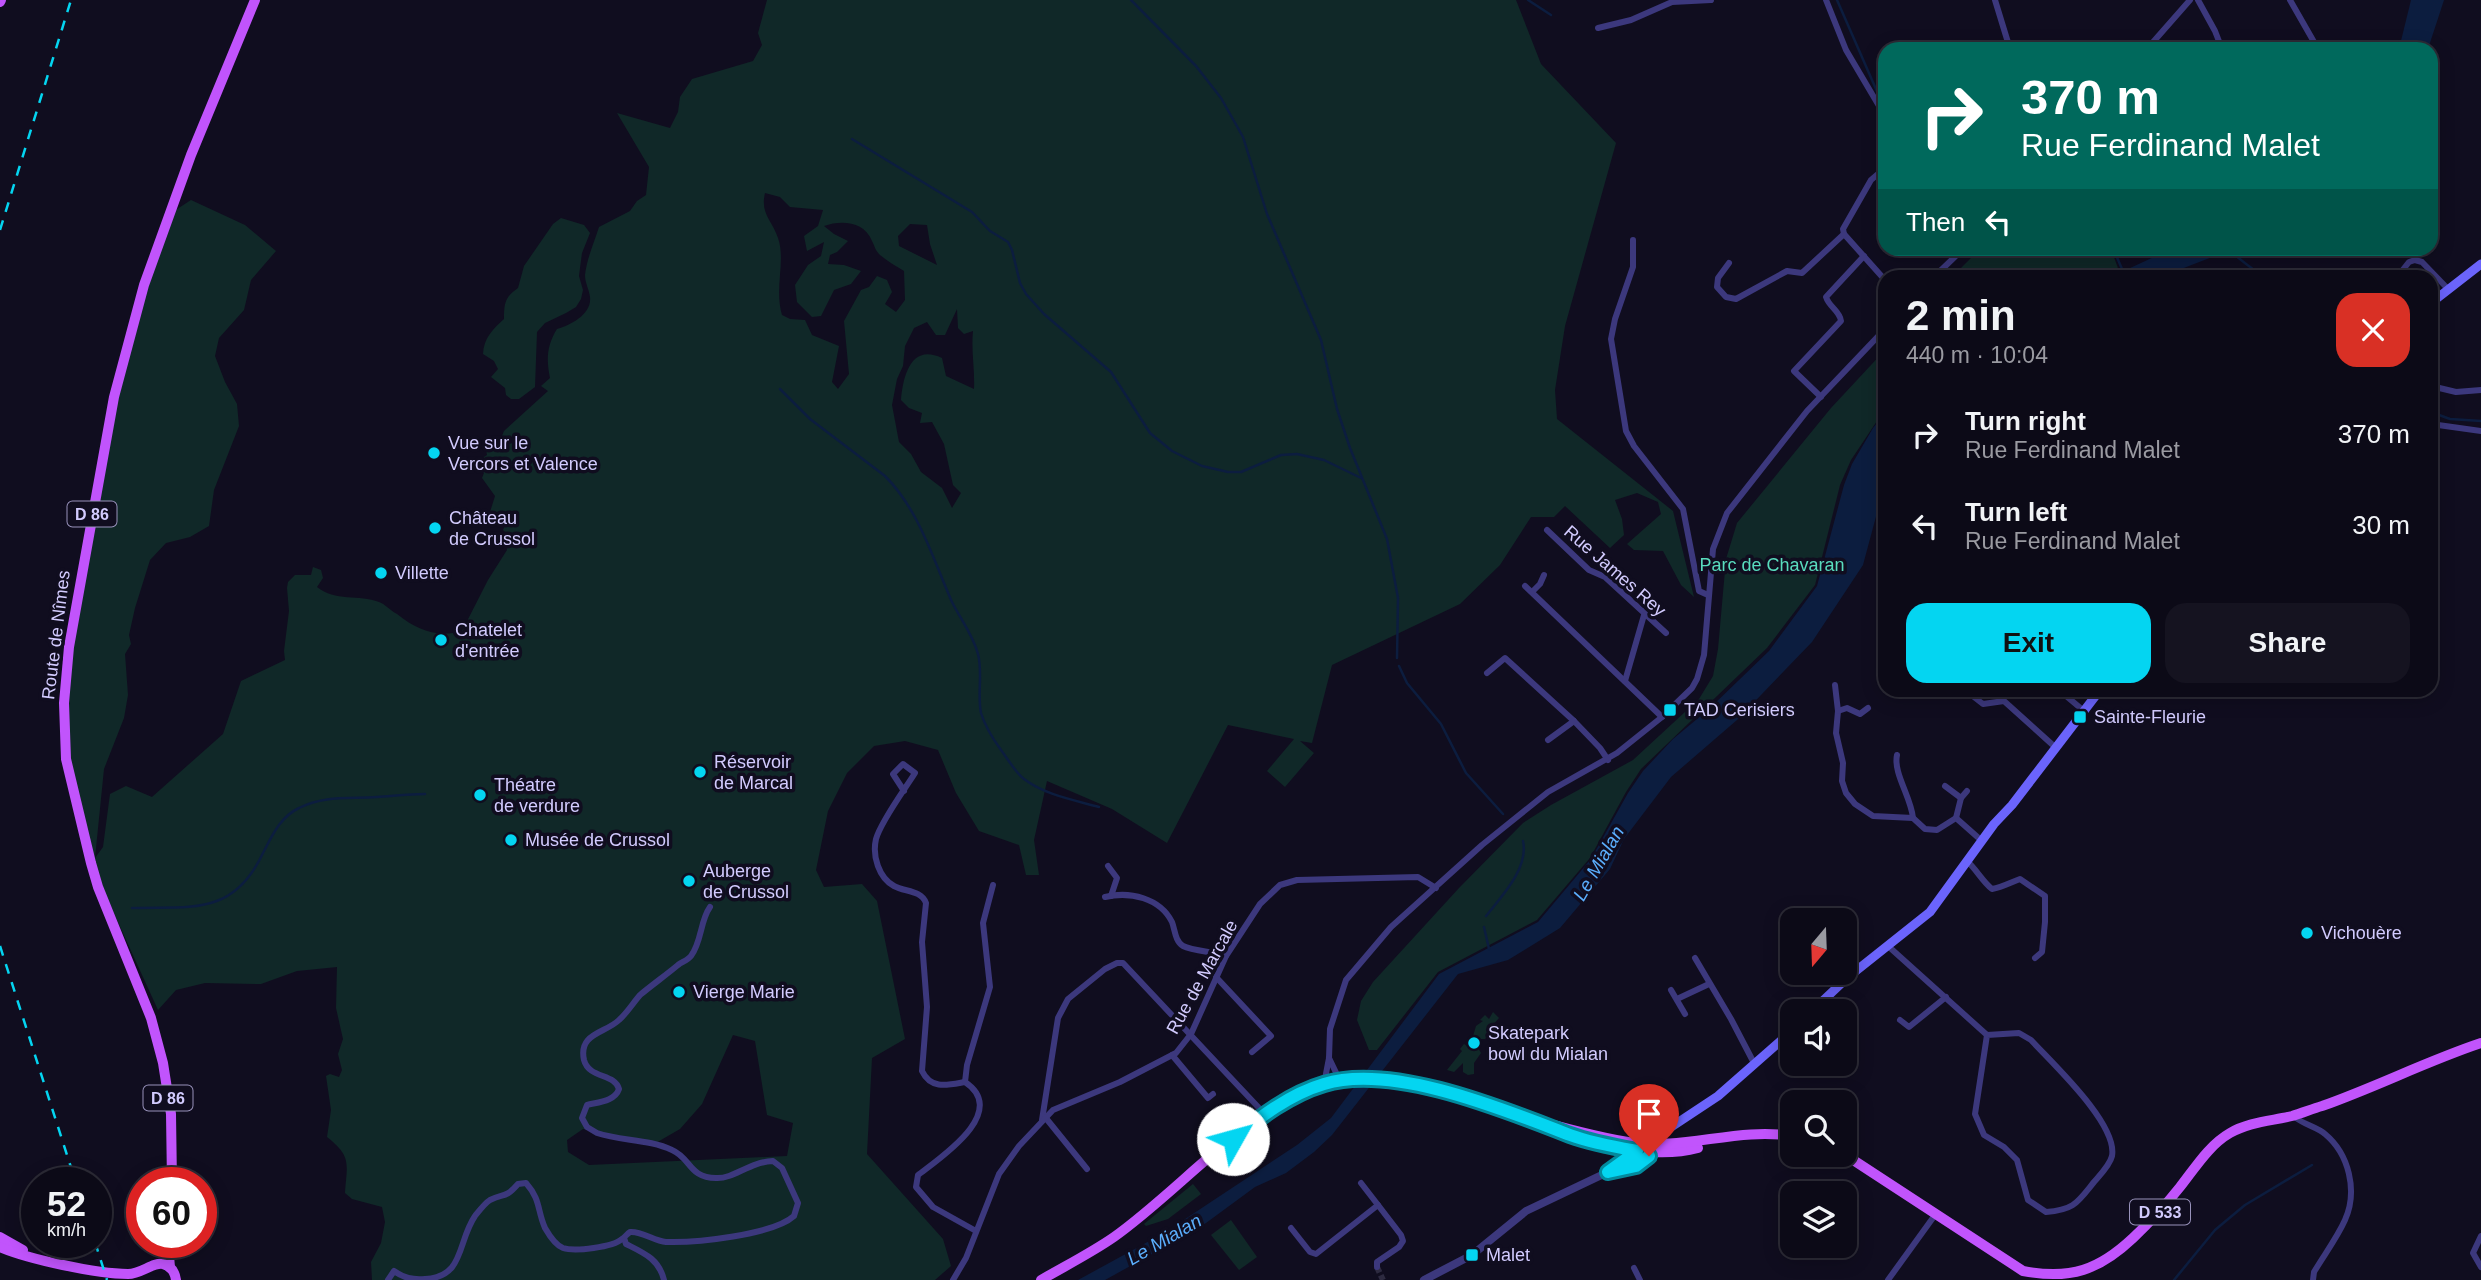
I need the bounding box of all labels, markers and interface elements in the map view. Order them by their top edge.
icon: right [1906,70,1997,161]
text: 370 m [2021,70,2160,124]
text: Rue Ferdinand Malet [2021,127,2320,163]
icon: left [1979,203,2017,241]
text: Then [1906,207,1965,237]
text: 2 min [1906,292,2016,339]
button: close [2336,293,2410,367]
text: 440 m · 10:04 [1906,342,2048,368]
text: Turn right [1965,406,2086,436]
icon: right [1906,416,1944,454]
text: 370 m [2338,419,2410,449]
place label: Vue sur le Vercors et Valence [448,433,598,474]
text: Rue Ferdinand Malet [1965,437,2180,463]
marker: Vue sur le Vercors et Valence [426,445,442,461]
text: Turn left [1965,497,2067,527]
road number: D 86 [68,502,116,526]
icon: left [1906,507,1944,545]
place label: Château de Crussol [449,508,535,549]
text: 30 m [2352,510,2410,540]
marker: Château de Crussol [427,520,443,536]
street label: Rue James Rey [1560,521,1670,621]
text: Rue Ferdinand Malet [1965,528,2180,554]
park label: Parc de Chavaran [1699,555,1845,575]
place label: Villette [395,563,449,583]
marker: Villette [373,565,389,581]
street label: Route de Nîmes [38,569,74,701]
button: Exit [1906,603,2151,683]
button: Share [2165,603,2410,683]
place label: Chatelet d'entrée [455,620,522,661]
marker: Chatelet d'entrée [433,632,449,648]
place label: TAD Cerisiers [1684,700,1795,720]
marker: TAD Cerisiers [1662,702,1678,718]
place label: Sainte-Fleurie [2094,707,2206,727]
marker: Sainte-Fleurie [2072,709,2088,725]
place label: Réservoir de Marcal [714,752,793,793]
marker: Réservoir de Marcal [692,764,708,780]
place label: Théatre de verdure [494,775,580,816]
marker: Théatre de verdure [472,787,488,803]
water label: Le Mialan [1569,822,1628,904]
place label: Musée de Crussol [525,830,670,850]
marker: Musée de Crussol [503,832,519,848]
place label: Auberge de Crussol [703,861,789,902]
marker: Auberge de Crussol [681,873,697,889]
north arrow [1780,908,1857,985]
map controls [1780,908,1857,1258]
street label: Rue de Marcale [1162,917,1242,1037]
place label: Vichouère [2321,923,2402,943]
marker: Vichouère [2299,925,2315,941]
place label: Vierge Marie [693,982,795,1002]
marker: Vierge Marie [671,984,687,1000]
button: sound [1780,999,1857,1076]
place label: Skatepark bowl du Mialan [1488,1023,1608,1064]
marker: Skatepark bowl du Mialan [1466,1035,1482,1051]
pin [1619,1084,1679,1156]
road number: D 86 [144,1086,192,1110]
button: search [1780,1090,1857,1167]
icon: arrive [1630,1095,1668,1133]
position arrow [1196,1102,1270,1176]
speed limit sign: 60 [126,1167,217,1258]
button: layers [1780,1181,1857,1258]
text: 52 [47,1184,86,1223]
road number: D 533 [2130,1200,2190,1224]
water label: Le Mialan [1123,1210,1205,1269]
text: km/h [47,1220,86,1240]
place label: Malet [1486,1245,1530,1265]
marker: Malet [1464,1247,1480,1263]

